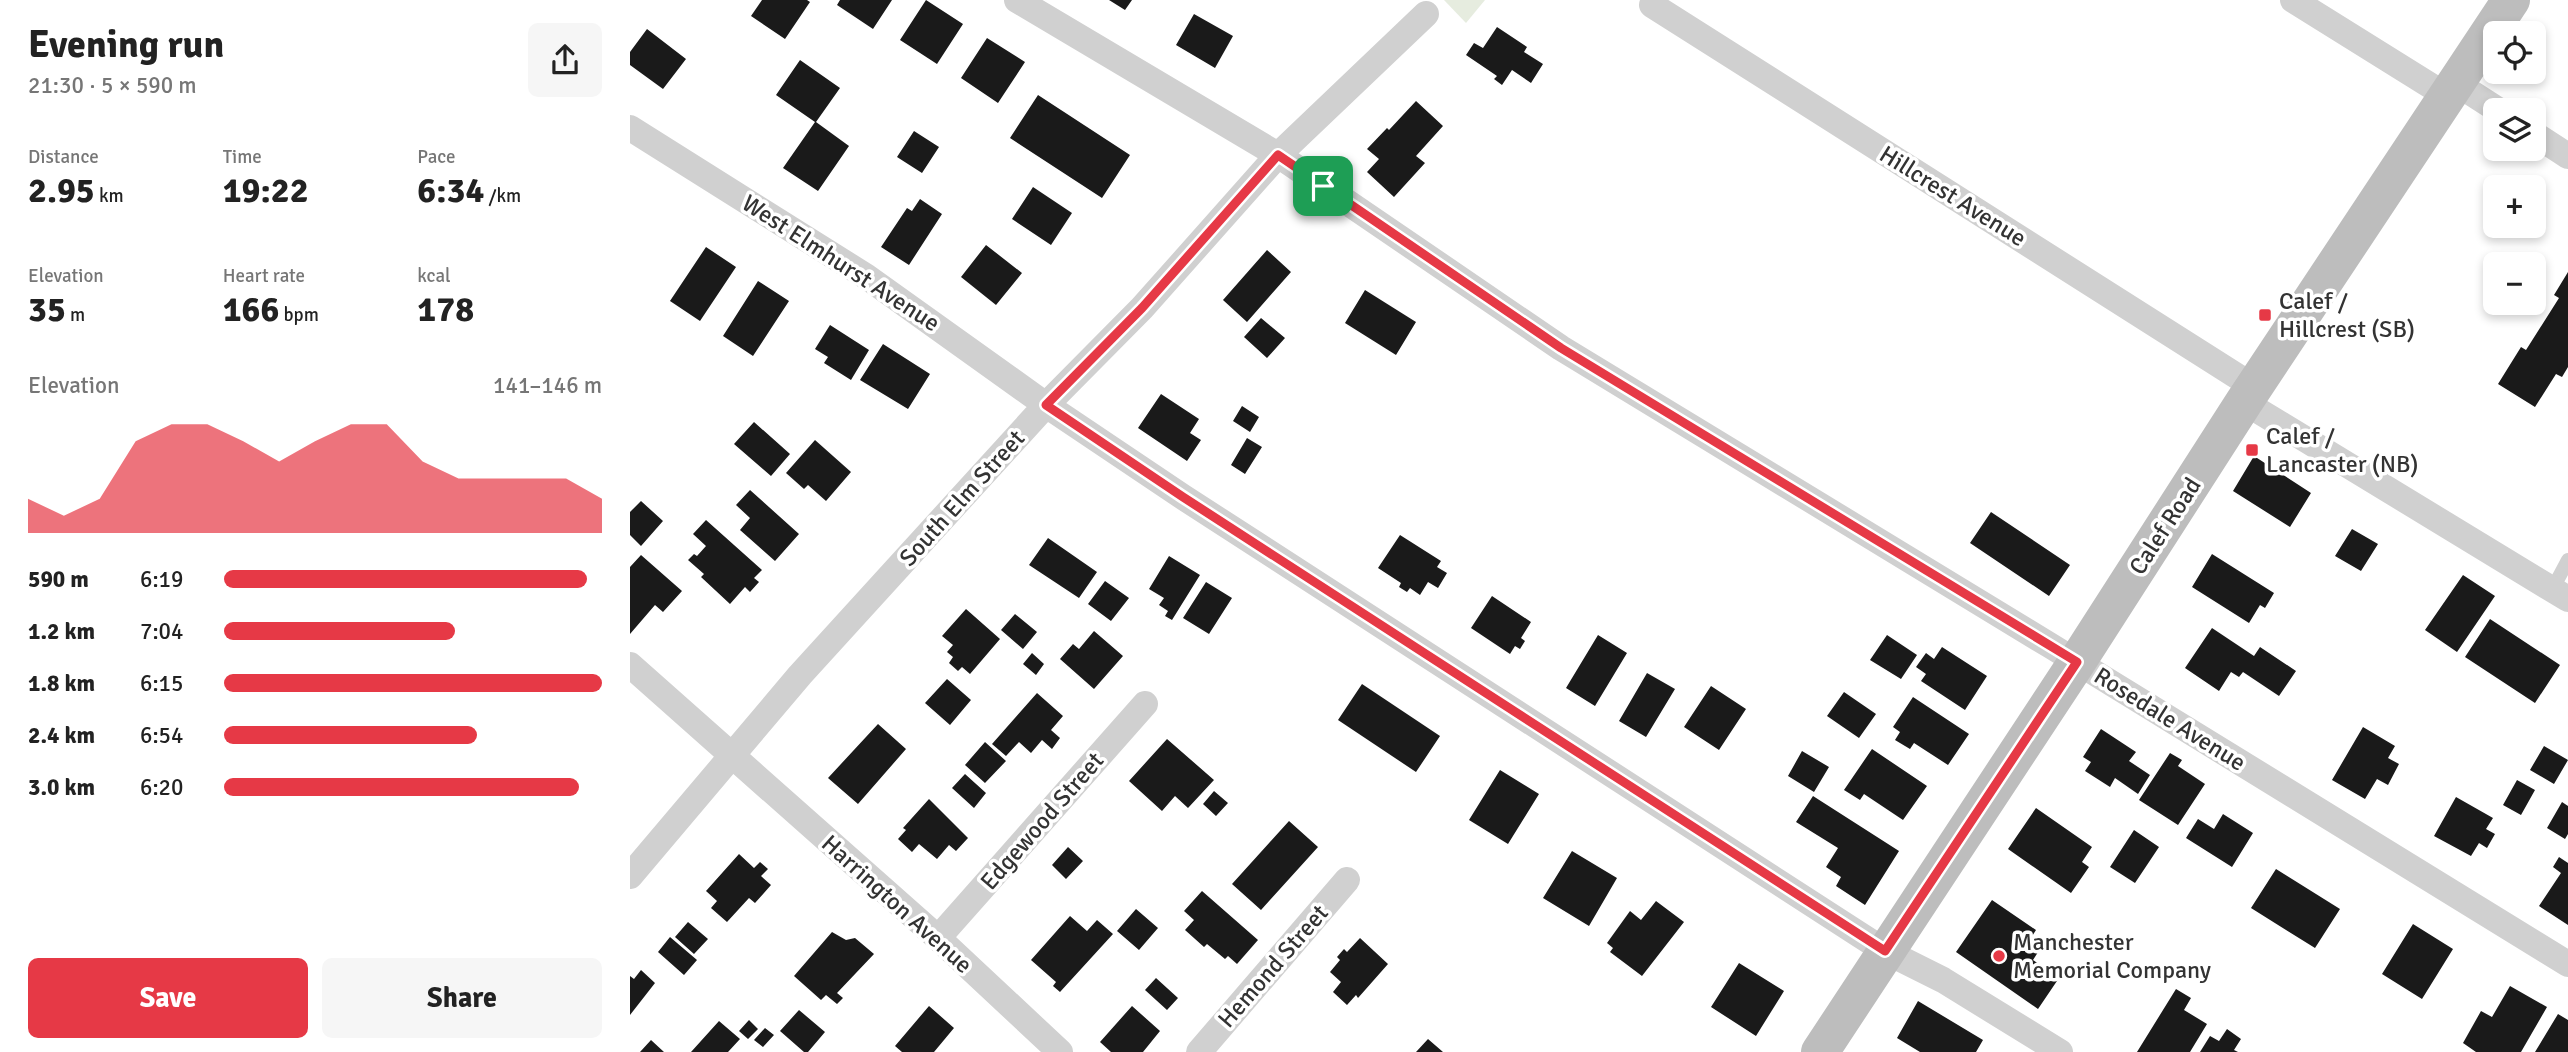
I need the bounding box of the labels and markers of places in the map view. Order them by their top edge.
pin [1293,156,1353,216]
place label: Calef / Hillcrest (SB) [2279,286,2415,344]
marker: Calef / Hillcrest (SB) [2257,307,2273,323]
place label: Calef / Lancaster (NB) [2266,421,2419,479]
marker: Calef / Lancaster (NB) [2244,442,2260,458]
place label: Manchester Memorial Company [2013,927,2211,985]
marker: Manchester Memorial Company [1991,948,2007,964]

